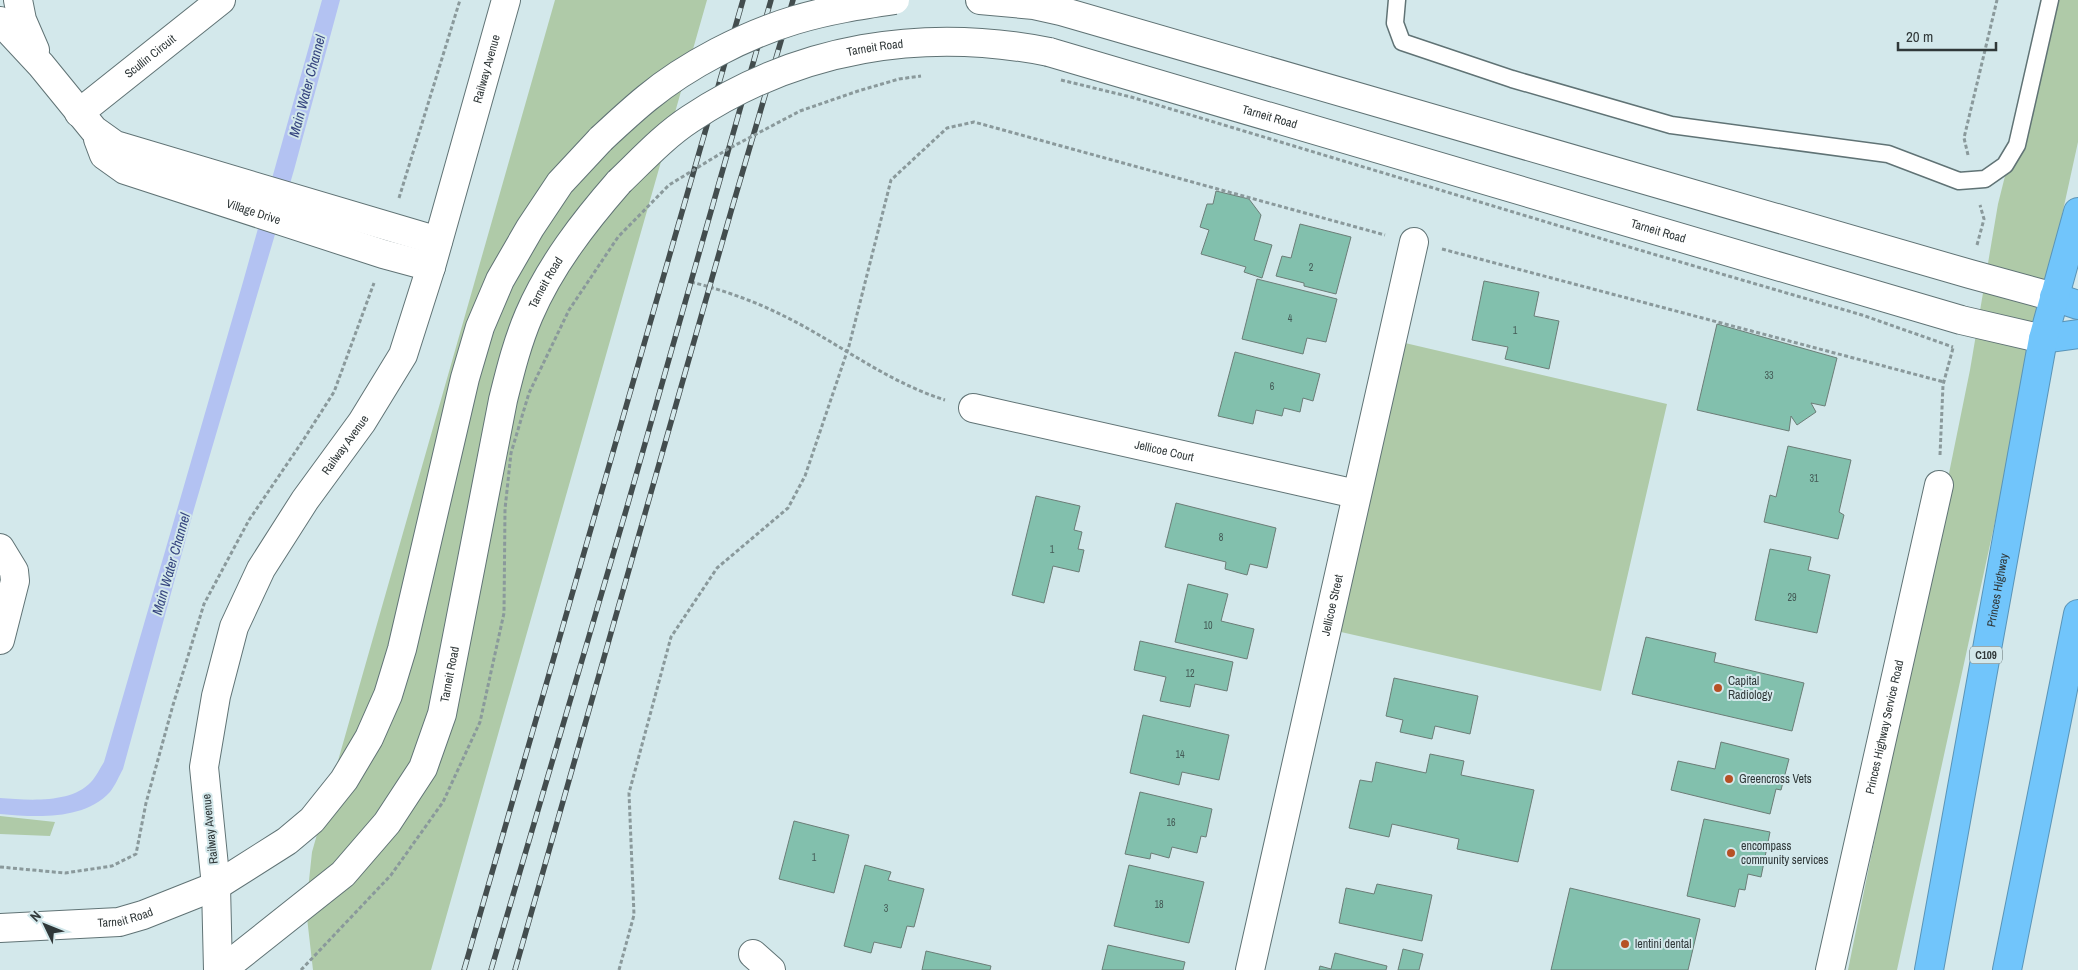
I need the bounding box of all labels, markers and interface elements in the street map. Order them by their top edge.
scale bar [1898,20,1996,52]
text: 20 m [1906,26,1933,47]
street label: Scullin Circuit [121,31,179,82]
water label: Main Water Channel [285,33,329,139]
street label: Railway Avenue [469,33,504,105]
street label: Tarneit Road [845,36,904,60]
street label: Tarneit Road [1240,101,1299,133]
street label: Village Drive [224,196,283,228]
street label: Tarneit Road [1629,215,1688,247]
street label: Tarneit Road [525,254,567,311]
house number: 2 [1309,261,1314,274]
house number: 4 [1288,312,1293,325]
house number: 1 [1513,324,1518,337]
house number: 33 [1764,369,1774,382]
house number: 6 [1270,380,1275,393]
street label: Railway Avenue [318,412,372,478]
street label: Jellicoe Court [1133,437,1196,465]
house number: 31 [1809,472,1819,485]
water label: Main Water Channel [148,511,194,617]
house number: 8 [1219,531,1224,544]
house number: 1 [1050,543,1055,556]
street label: Princes Highway [1983,552,2012,628]
street label: Jellicoe Street [1318,573,1347,637]
house number: 29 [1787,591,1797,604]
house number: 10 [1203,619,1213,632]
street label: Tarneit Road [436,645,463,704]
road number: C109 [1970,646,2002,664]
street label: Princes Highway Service Road [1862,658,1907,796]
house number: 12 [1185,667,1195,680]
place label: Capital Radiology [1728,673,1772,703]
marker: Capital Radiology [1712,682,1724,694]
house number: 14 [1175,748,1185,761]
place label: Greencross Vets [1739,771,1812,787]
marker: Greencross Vets [1723,773,1735,785]
street label: Railway Avenue [198,793,222,865]
house number: 16 [1166,816,1176,829]
place label: encompass community services [1741,838,1829,868]
marker: encompass community services [1725,847,1737,859]
house number: 1 [812,851,817,864]
house number: 18 [1154,898,1164,911]
north arrow [20,900,70,950]
house number: 3 [884,902,889,915]
street label: Tarneit Road [97,904,155,931]
text: N [26,907,45,925]
place label: lentini dental [1635,936,1691,952]
marker: lentini dental [1619,938,1631,950]

